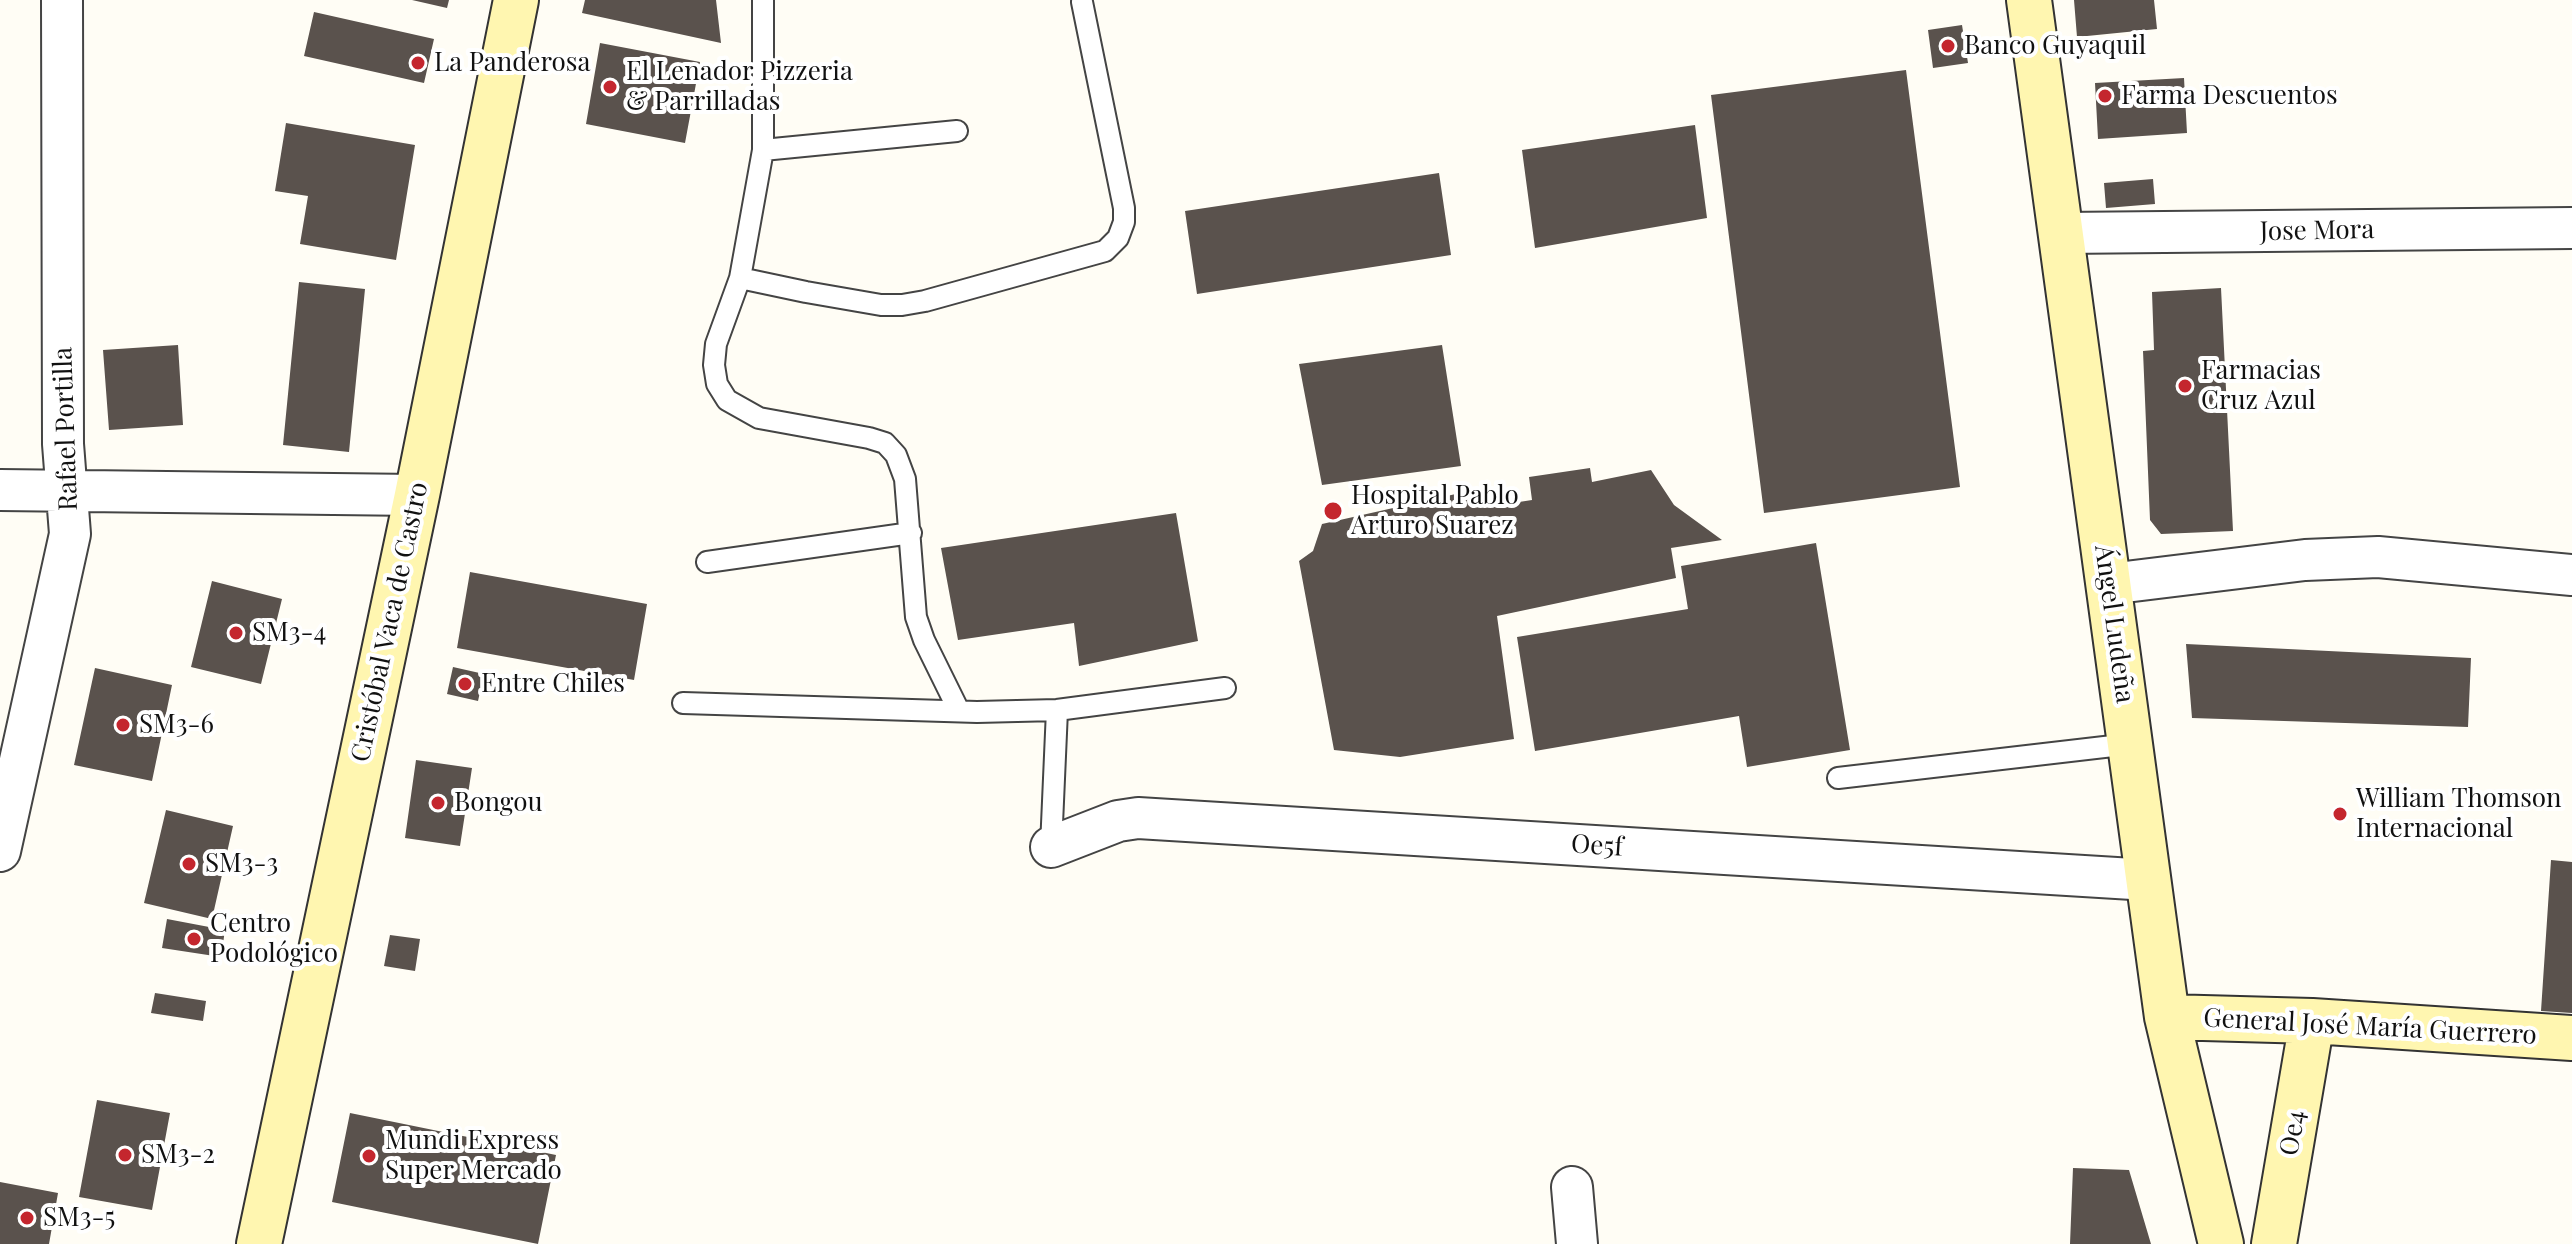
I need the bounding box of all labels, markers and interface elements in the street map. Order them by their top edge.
place label: Banco Guyaquil [1964,30,2146,62]
marker: Banco Guyaquil [1939,37,1957,55]
place label: La Panderosa [434,47,590,79]
marker: La Panderosa [409,54,427,72]
place label: El Lenador Pizzeria & Parrilladas [626,56,853,118]
marker: El Lenador Pizzeria & Parrilladas [601,78,619,96]
place label: Farma Descuentos [2121,80,2338,112]
marker: Farma Descuentos [2096,87,2114,105]
street label: Jose Mora [2260,214,2374,248]
street label: Rafael Portilla [48,347,84,511]
place label: Farmacias Cruz Azul [2201,355,2321,416]
marker: Farmacias Cruz Azul [2176,377,2194,395]
street label: Cristóbal Vaca de Castro [345,479,435,765]
place label: Hospital Pablo Arturo Suarez [1351,480,1519,542]
marker: Hospital Pablo Arturo Suarez [1322,500,1344,522]
street label: Ángel Ludeña [2087,543,2141,705]
place label: SM3-4 [252,617,326,649]
marker: SM3-4 [227,624,245,642]
place label: Entre Chiles [481,668,625,700]
marker: Entre Chiles [456,675,474,693]
place label: SM3-6 [139,709,214,741]
marker: SM3-6 [114,716,132,734]
place label: William Thomson Internacional [2356,783,2562,844]
place label: Bongou [454,787,543,819]
marker: Bongou [429,794,447,812]
marker: William Thomson Internacional [2331,805,2349,823]
street label: Oe5f [1570,829,1624,863]
place label: SM3-3 [205,848,278,880]
marker: SM3-3 [180,855,198,873]
place label: Centro Podológico [210,908,338,970]
marker: Centro Podológico [185,930,203,948]
street label: General José María Guerrero [2203,1003,2537,1051]
street label: Oe4 [2274,1108,2312,1158]
place label: Mundi Express Super Mercado [385,1125,562,1186]
place label: SM3-2 [141,1139,215,1171]
marker: SM3-2 [116,1146,134,1164]
marker: Mundi Express Super Mercado [360,1147,378,1165]
place label: SM3-5 [43,1202,115,1234]
marker: SM3-5 [18,1209,36,1227]

